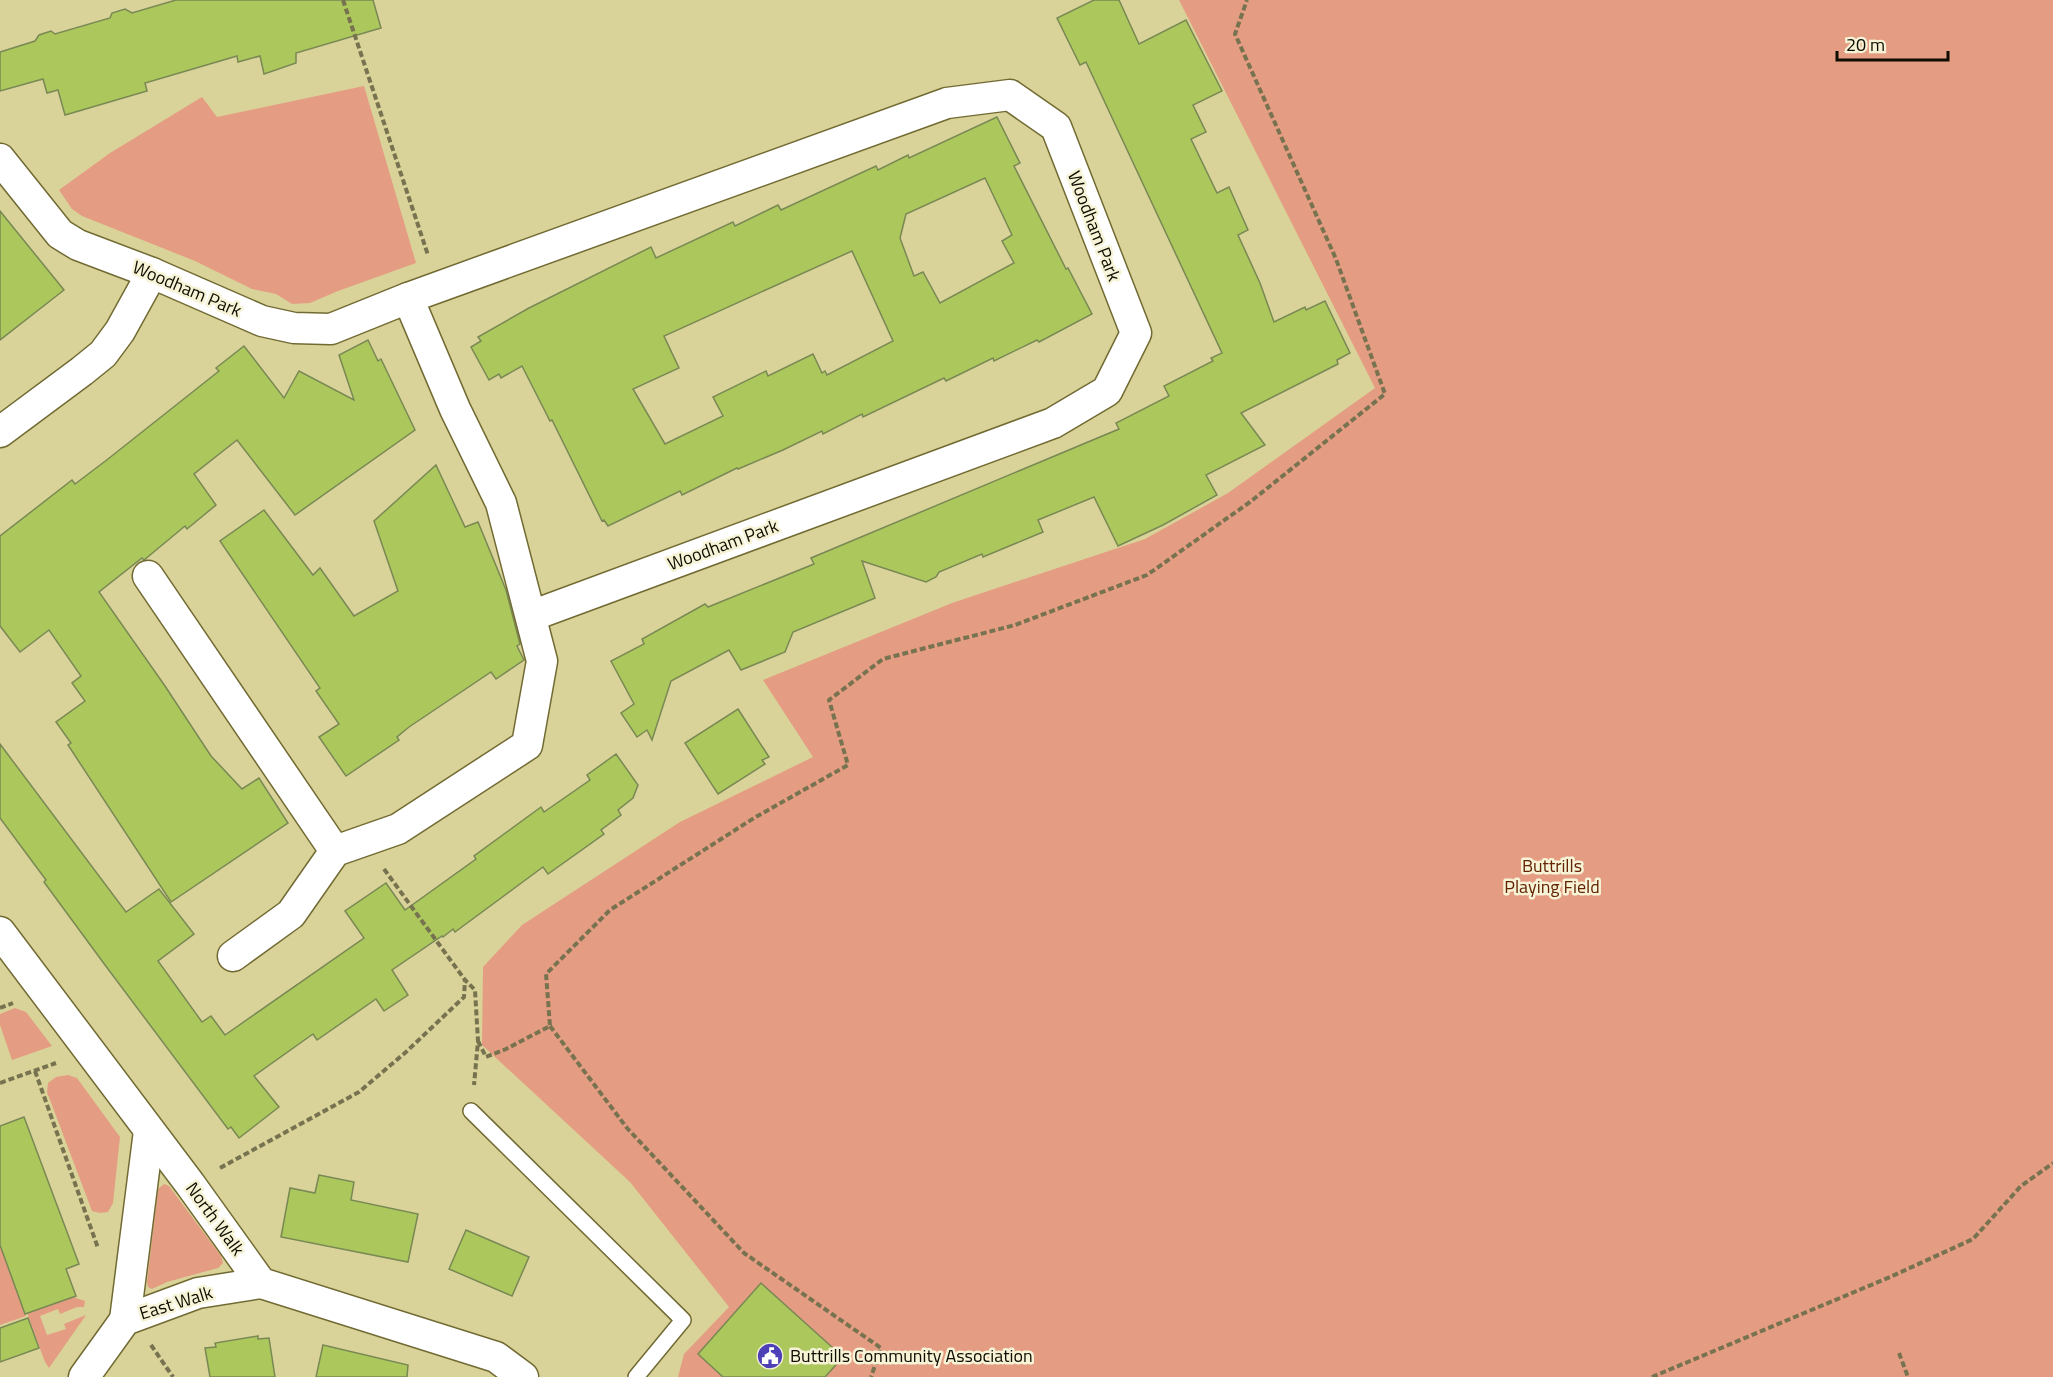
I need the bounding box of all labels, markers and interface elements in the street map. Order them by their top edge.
scale bar [1837,24,1948,62]
text: 20 m [1846,31,1885,58]
street label: Woodham Park [1061,167,1128,285]
street label: Woodham Park [128,253,246,324]
street label: Woodham Park [664,512,782,577]
park label: Buttrills Playing Field [1504,852,1600,900]
street label: North Walk [179,1176,252,1261]
street label: East Walk [136,1279,216,1326]
public building icon: Buttrills Community Association [755,1341,785,1371]
place label: Buttrills Community Association [790,1342,1033,1369]

